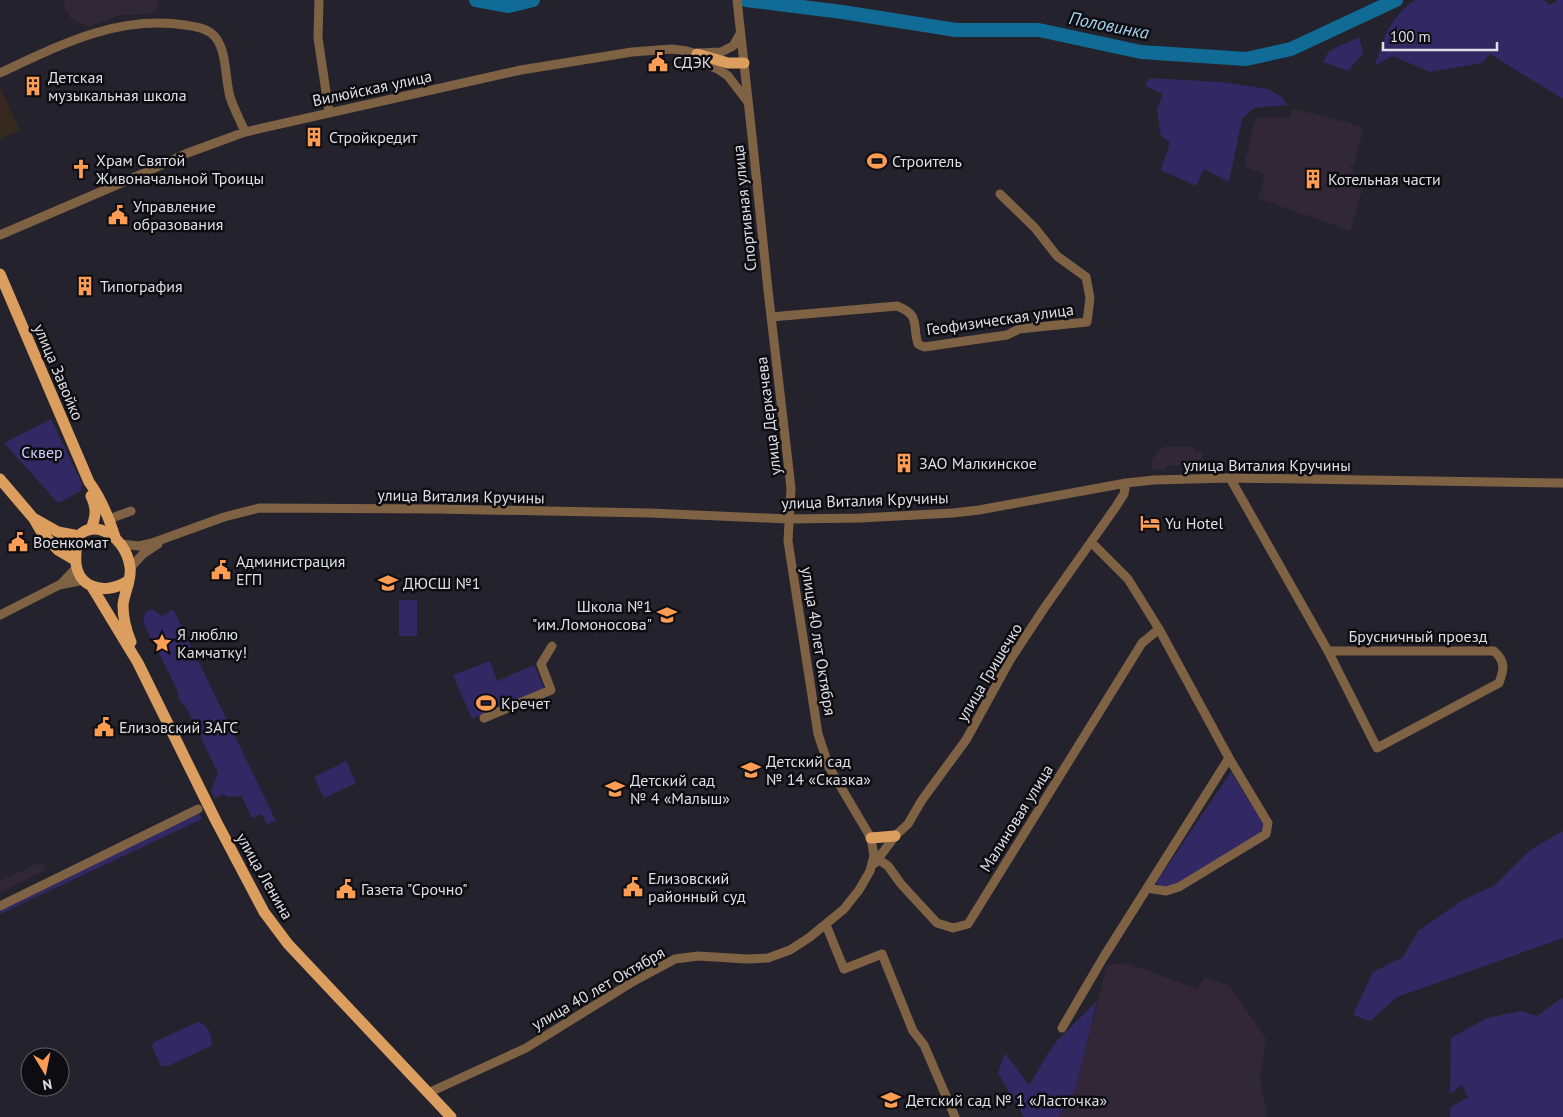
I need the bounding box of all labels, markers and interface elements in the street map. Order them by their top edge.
water label: Половинка [1067,6,1151,44]
scale bar [1383,20,1497,52]
text: 100 m [1390,27,1431,46]
public building icon: СДЭК [647,51,669,73]
place label: СДЭК [673,52,712,72]
street label: Вилюйская улица [310,66,434,110]
place label: Детская музыкальная школа [48,67,187,105]
building icon: Детская музыкальная школа [22,75,44,97]
building icon: Стройкредит [303,126,325,148]
place label: Стройкредит [329,127,418,147]
street label: Спортивная улица [727,144,761,272]
place label: Храм Святой Живоначальной Троицы [95,150,264,188]
sports icon: Строитель [866,150,888,172]
place label: Строитель [892,151,962,171]
church icon: Храм Святой Живоначальной Троицы [70,158,92,180]
building icon: Котельная части [1302,168,1324,190]
place label: Котельная части [1328,169,1441,189]
place label: Управление образования [133,196,223,234]
public building icon: Управление образования [107,204,129,226]
building icon: Типография [74,275,96,297]
place label: Типография [100,276,183,296]
street label: Геофизическая улица [925,299,1075,339]
street label: улица Завойко [30,321,88,423]
street label: улица Деркачева [751,356,785,476]
park label: Сквер [21,442,63,462]
building icon: ЗАО Малкинское [893,452,915,474]
place label: ЗАО Малкинское [919,453,1037,473]
street label: улица Виталия Кручины [1183,455,1351,475]
street label: улица Виталия Кручины [377,485,545,507]
street label: улица Виталия Кручины [781,487,949,513]
hotel icon: Yu Hotel [1139,512,1161,534]
place label: Yu Hotel [1165,513,1223,533]
public building icon: Военкомат [7,531,29,553]
place label: Военкомат [33,532,109,552]
place label: Администрация ЕГП [236,551,345,589]
public building icon: Администрация ЕГП [210,559,232,581]
street label: улица 40 лет Октября [797,565,841,717]
school or university icon: ДЮСШ №1 [377,572,399,594]
place label: ДЮСШ №1 [403,573,481,593]
place label: Школа №1 "им.Ломоносова" [532,596,652,634]
school or university icon: Школа №1 "им.Ломоносова" [656,604,678,626]
street label: улица Гришечко [952,619,1026,725]
place label: Я люблю Камчатку! [177,624,247,662]
street label: Брусничный проезд [1349,626,1488,646]
place icon: Я люблю Камчатку! [151,632,173,654]
sports icon: Кречет [475,692,497,714]
place label: Кречет [501,693,551,713]
public building icon: Елизовский ЗАГС [93,716,115,738]
place label: Елизовский ЗАГС [119,717,238,737]
place label: Детский сад № 14 «Сказка» [766,751,871,789]
school or university icon: Детский сад № 14 «Сказка» [740,759,762,781]
street label: Малиновая улица [975,760,1057,876]
place label: Детский сад № 4 «Малыш» [630,770,730,808]
school or university icon: Детский сад № 4 «Малыш» [604,778,626,800]
street label: улица Ленина [232,829,298,923]
place label: Елизовский районный суд [648,868,746,906]
public building icon: Елизовский районный суд [622,876,644,898]
public building icon: Газета "Срочно" [335,878,357,900]
place label: Газета "Срочно" [361,879,468,899]
street label: улица 40 лет Октября [528,942,668,1034]
north arrow [20,1047,70,1097]
text: N [41,1075,53,1094]
school or university icon: Детский сад № 1 «Ласточка» [880,1089,902,1111]
place label: Детский сад № 1 «Ласточка» [906,1090,1108,1110]

